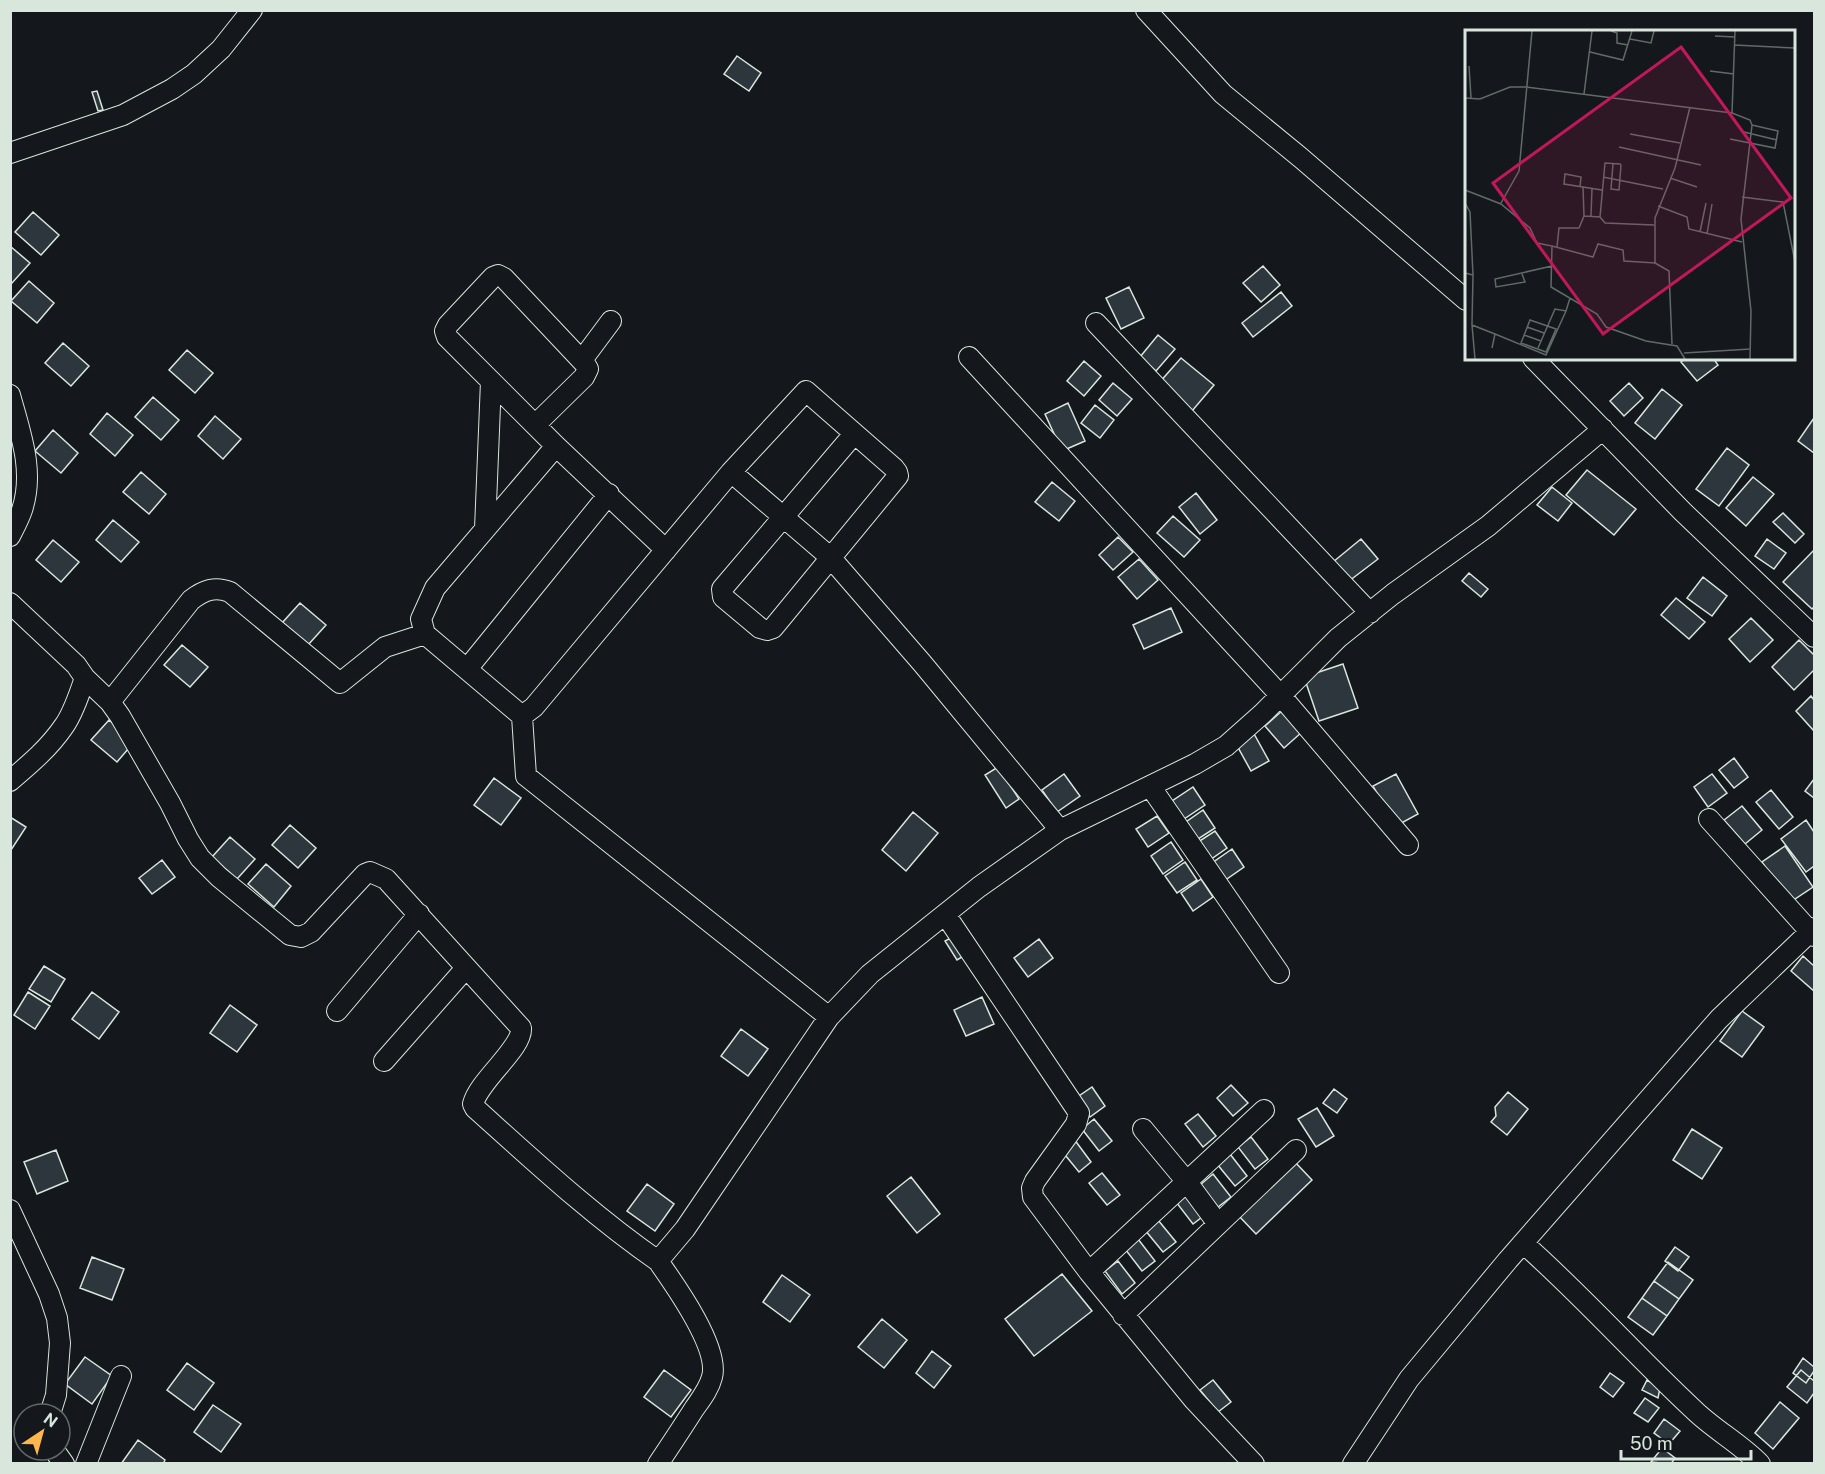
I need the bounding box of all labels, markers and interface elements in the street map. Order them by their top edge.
inset map [1465,30,1795,360]
north arrow [12,1402,72,1462]
text: N [40,1409,61,1432]
scale bar [1621,1423,1752,1461]
text: 50 m [1630,1433,1673,1454]

